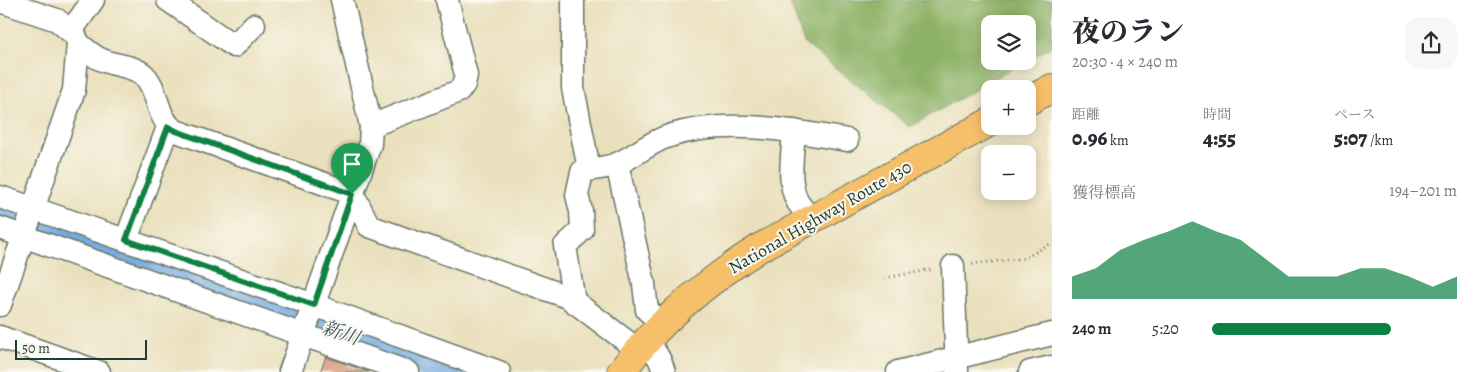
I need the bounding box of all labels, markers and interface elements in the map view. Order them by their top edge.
text: 夜のラン [1072,13,1184,51]
map controls [981,15,1036,200]
button: layers [981,15,1036,70]
button: share [1405,17,1457,69]
text: 20:30 · 4 × 240 m [1072,51,1178,73]
button: + [981,80,1036,135]
text: 距離 [1072,105,1100,124]
text: 時間 [1203,105,1231,124]
text: ペース [1334,105,1375,124]
text: 0.96 [1072,124,1107,152]
text: 4:55 [1203,124,1236,152]
text: 5:07 [1334,124,1367,152]
text: km [1107,131,1129,150]
text: /km [1367,131,1393,150]
pin [331,143,373,194]
button: − [981,145,1036,200]
icon: arrive [338,150,366,178]
street label: National Highway Route 430 [724,155,916,279]
text: 194–201 m [1389,180,1457,202]
text: 獲得標高 [1072,182,1136,204]
water label: 新川 [318,314,365,352]
text: 240 m [1072,318,1112,340]
text: 5:20 [1152,318,1179,340]
scale bar [15,337,148,360]
text: 50 m [22,339,50,358]

